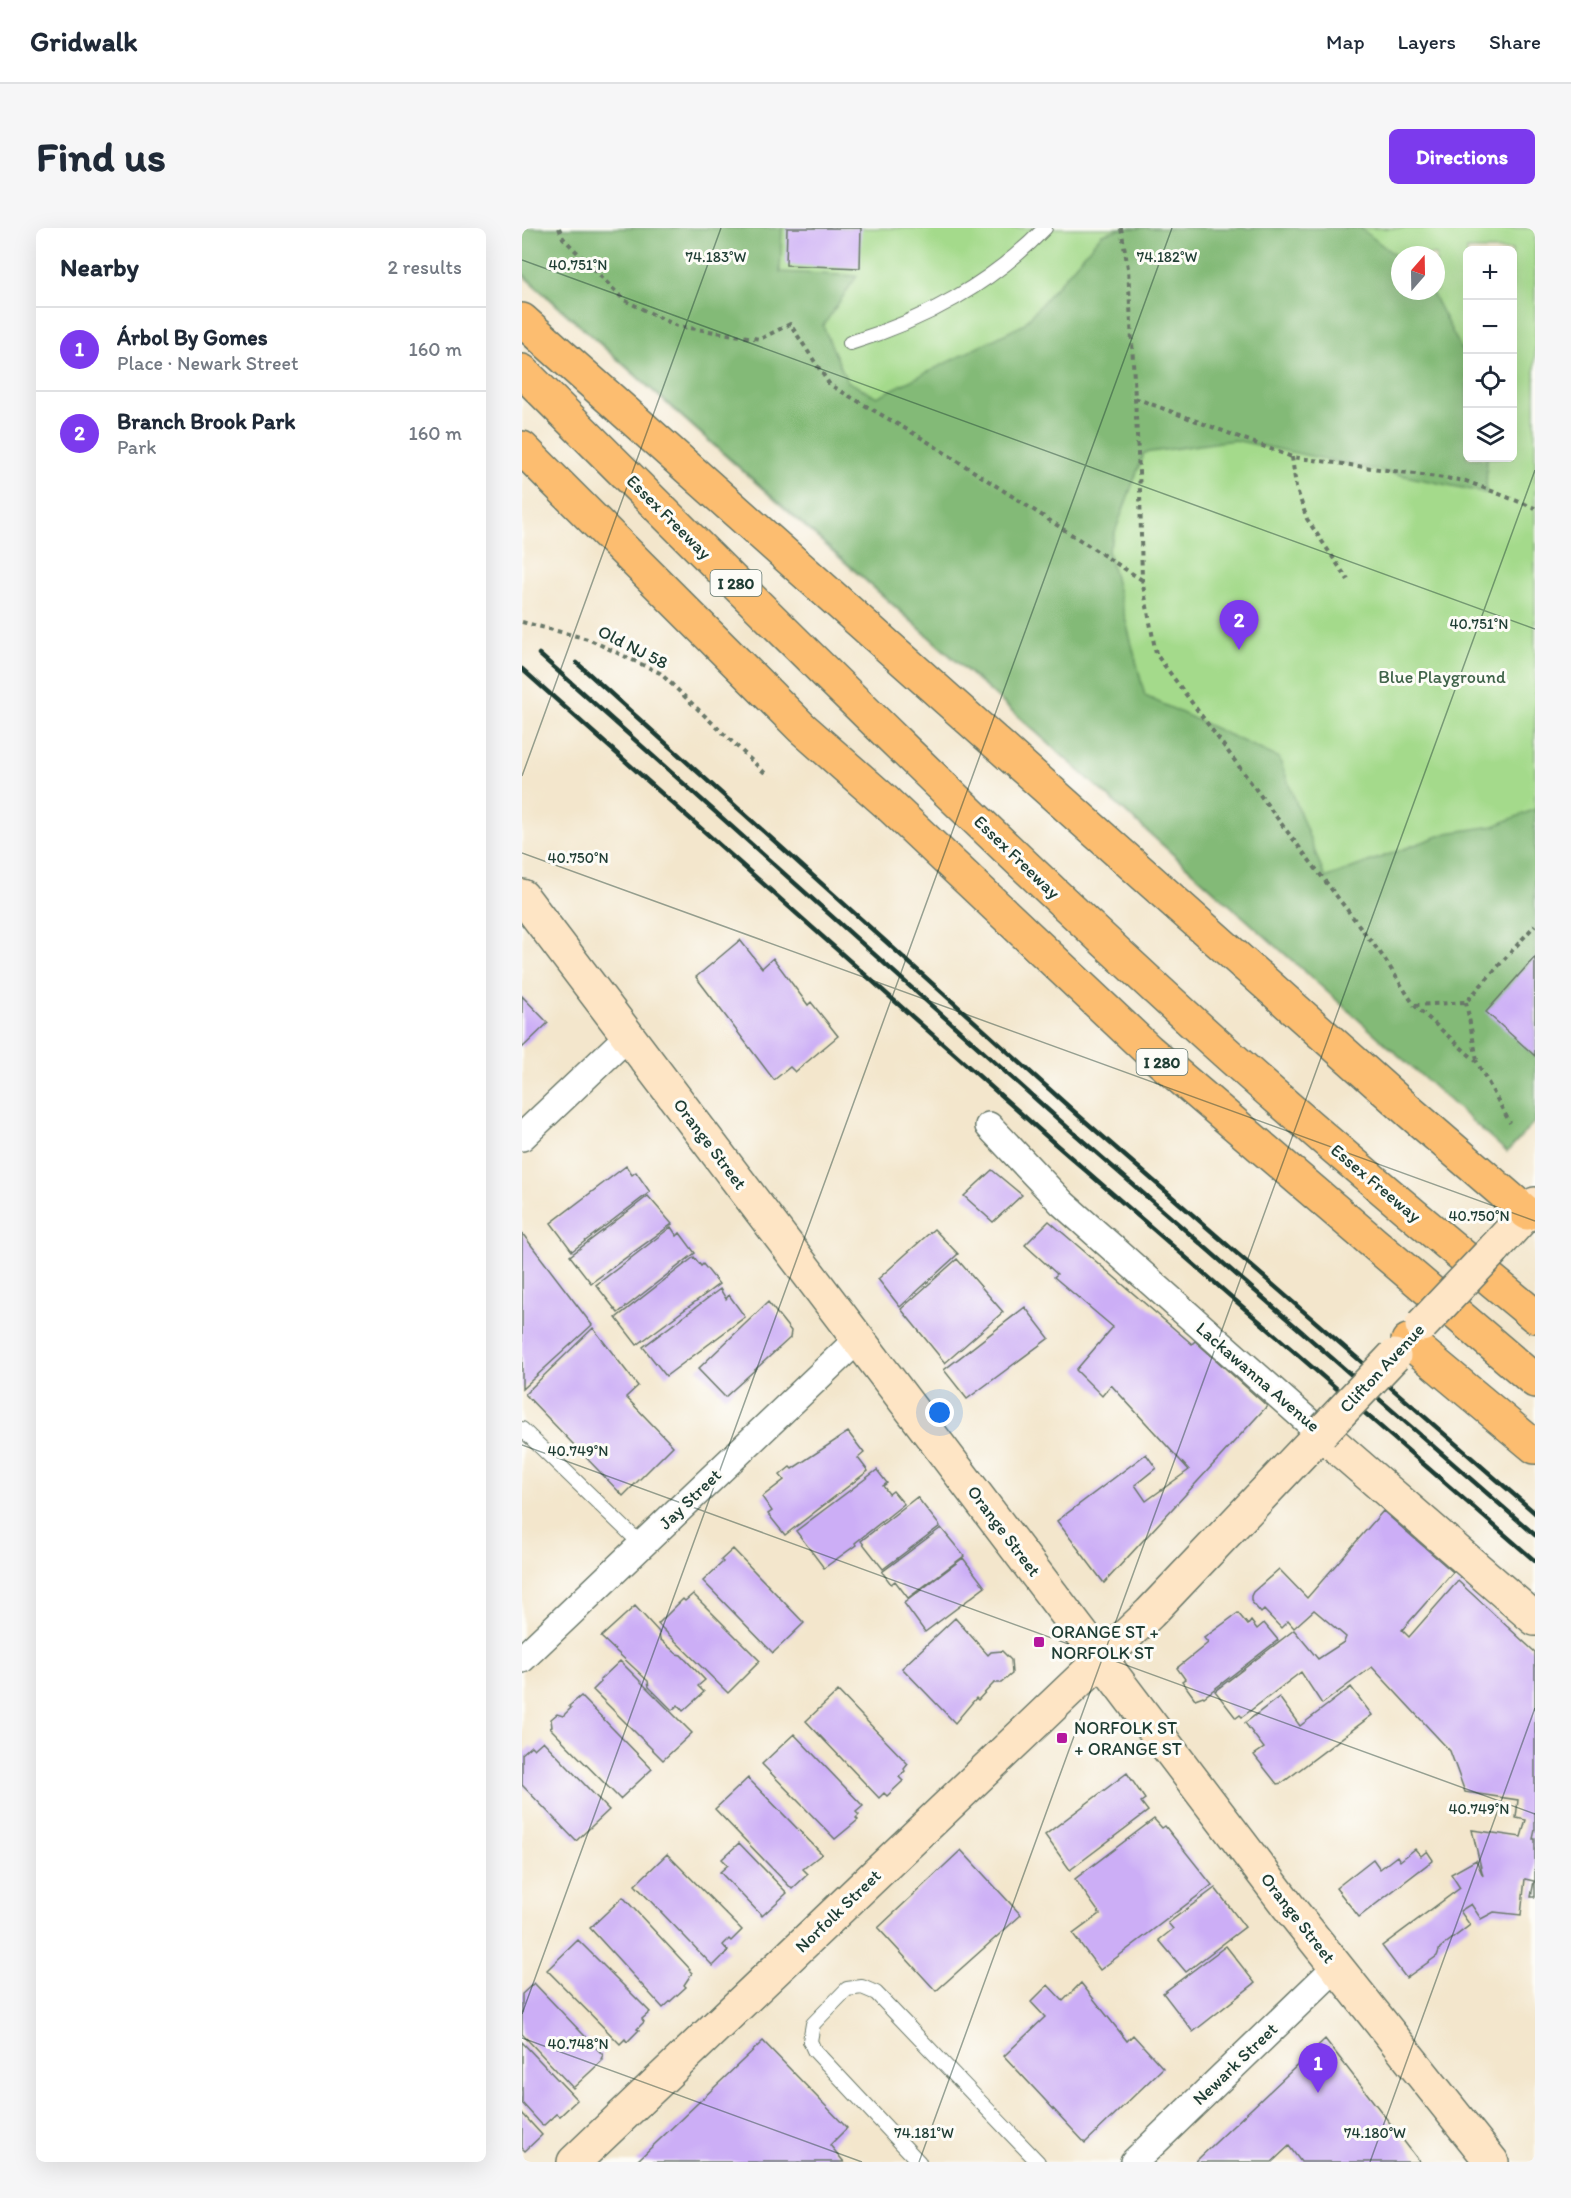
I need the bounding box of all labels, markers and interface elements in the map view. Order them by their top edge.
text: Gridwalk [30,24,138,58]
text: Map [1326,29,1365,54]
text: Layers [1398,29,1456,54]
text: Share [1489,29,1541,54]
button: Directions [1389,129,1535,184]
text: Find us [36,131,166,182]
north arrow [1391,246,1445,300]
map controls [1463,246,1517,462]
button: + [1463,246,1517,300]
text: 74.183°W [686,248,747,266]
text: 74.182°W [1137,248,1197,266]
text: Nearby [60,251,139,283]
text: 2 results [388,255,462,279]
text: 40.751°N [549,256,607,274]
button: − [1463,300,1517,354]
text: Árbol By Gomes [117,324,268,351]
text: 1 [75,337,84,361]
text: 160 m [409,337,462,361]
text: Place · Newark Street [117,351,299,375]
button: locate [1463,354,1517,408]
text: Branch Brook Park [117,408,295,435]
button: layers [1463,408,1517,462]
text: 2 [74,421,85,445]
text: 160 m [409,421,462,445]
text: Park [117,435,156,459]
street label: Essex Freeway [622,470,716,564]
road number: I 280 [710,570,762,596]
pin: 2 [1220,600,1258,650]
text: 40.751°N [1450,615,1508,633]
street label: Old NJ 58 [594,620,672,674]
park label: Blue Playground [1378,666,1506,688]
street label: Essex Freeway [969,810,1065,904]
text: 40.750°N [547,849,609,867]
road number: I 280 [1136,1049,1188,1075]
street label: Orange Street [669,1094,752,1194]
street label: Essex Freeway [1326,1139,1426,1227]
text: 40.750°N [1448,1207,1510,1225]
street label: Lackawanna Avenue [1192,1317,1324,1437]
street label: Clifton Avenue [1335,1319,1429,1417]
your location [925,1398,954,1427]
text: 40.749°N [548,1442,608,1460]
street label: Jay Street [654,1464,726,1534]
street label: Orange Street [963,1481,1046,1581]
place label: ORANGE ST + NORFOLK ST [1051,1621,1159,1664]
marker: ORANGE ST + NORFOLK ST [1032,1635,1046,1649]
place label: NORFOLK ST + ORANGE ST [1074,1717,1182,1760]
marker: NORFOLK ST + ORANGE ST [1055,1731,1069,1745]
text: 40.749°N [1449,1800,1509,1818]
street label: Norfolk Street [791,1864,886,1957]
street label: Orange Street [1256,1868,1340,1968]
street label: Newark Street [1188,2018,1282,2110]
text: 40.748°N [547,2035,609,2053]
pin: 1 [1298,2044,1338,2093]
text: 74.181°W [894,2124,954,2142]
text: 74.180°W [1344,2124,1406,2142]

